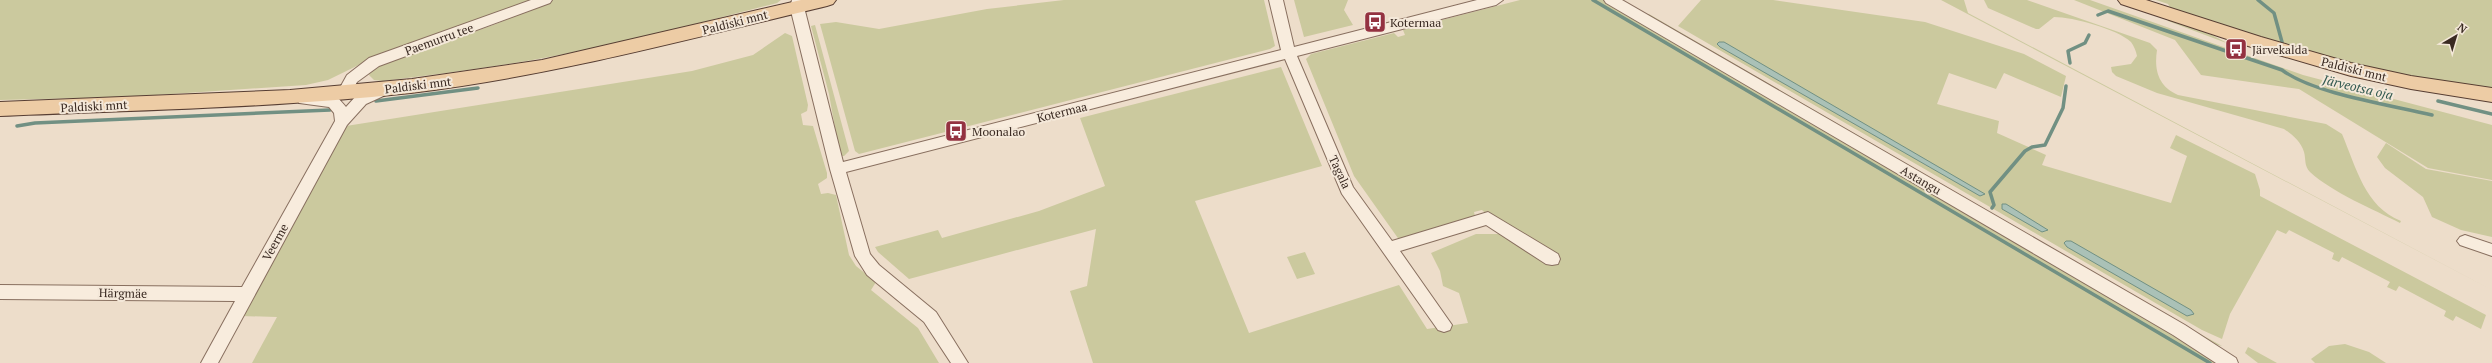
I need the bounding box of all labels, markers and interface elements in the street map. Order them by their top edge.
street label: Paldiski mnt [701,6,770,37]
bus stop icon: Kotermaa [1362,9,1388,35]
place label: Kotermaa [1390,15,1441,30]
north arrow [2436,16,2476,56]
street label: Paemurru tee [403,20,475,58]
text: N [2455,20,2470,37]
bus stop icon: Järvekalda [2223,36,2249,62]
place label: Järvekalda [2252,42,2307,57]
street label: Paldiski mnt [2320,54,2389,85]
water label: Järveotsa oja [2320,70,2395,104]
street label: Paldiski mnt [384,73,453,97]
street label: Paldiski mnt [60,97,128,115]
street label: Kotermaa [1035,99,1089,125]
bus stop icon: Moonalao [943,118,969,144]
place label: Moonalao [972,124,1026,139]
street label: Tagala [1326,153,1354,191]
street label: Astangu [1898,162,1944,198]
street label: Veerme [259,221,291,263]
street label: Härgmäe [99,285,147,301]

